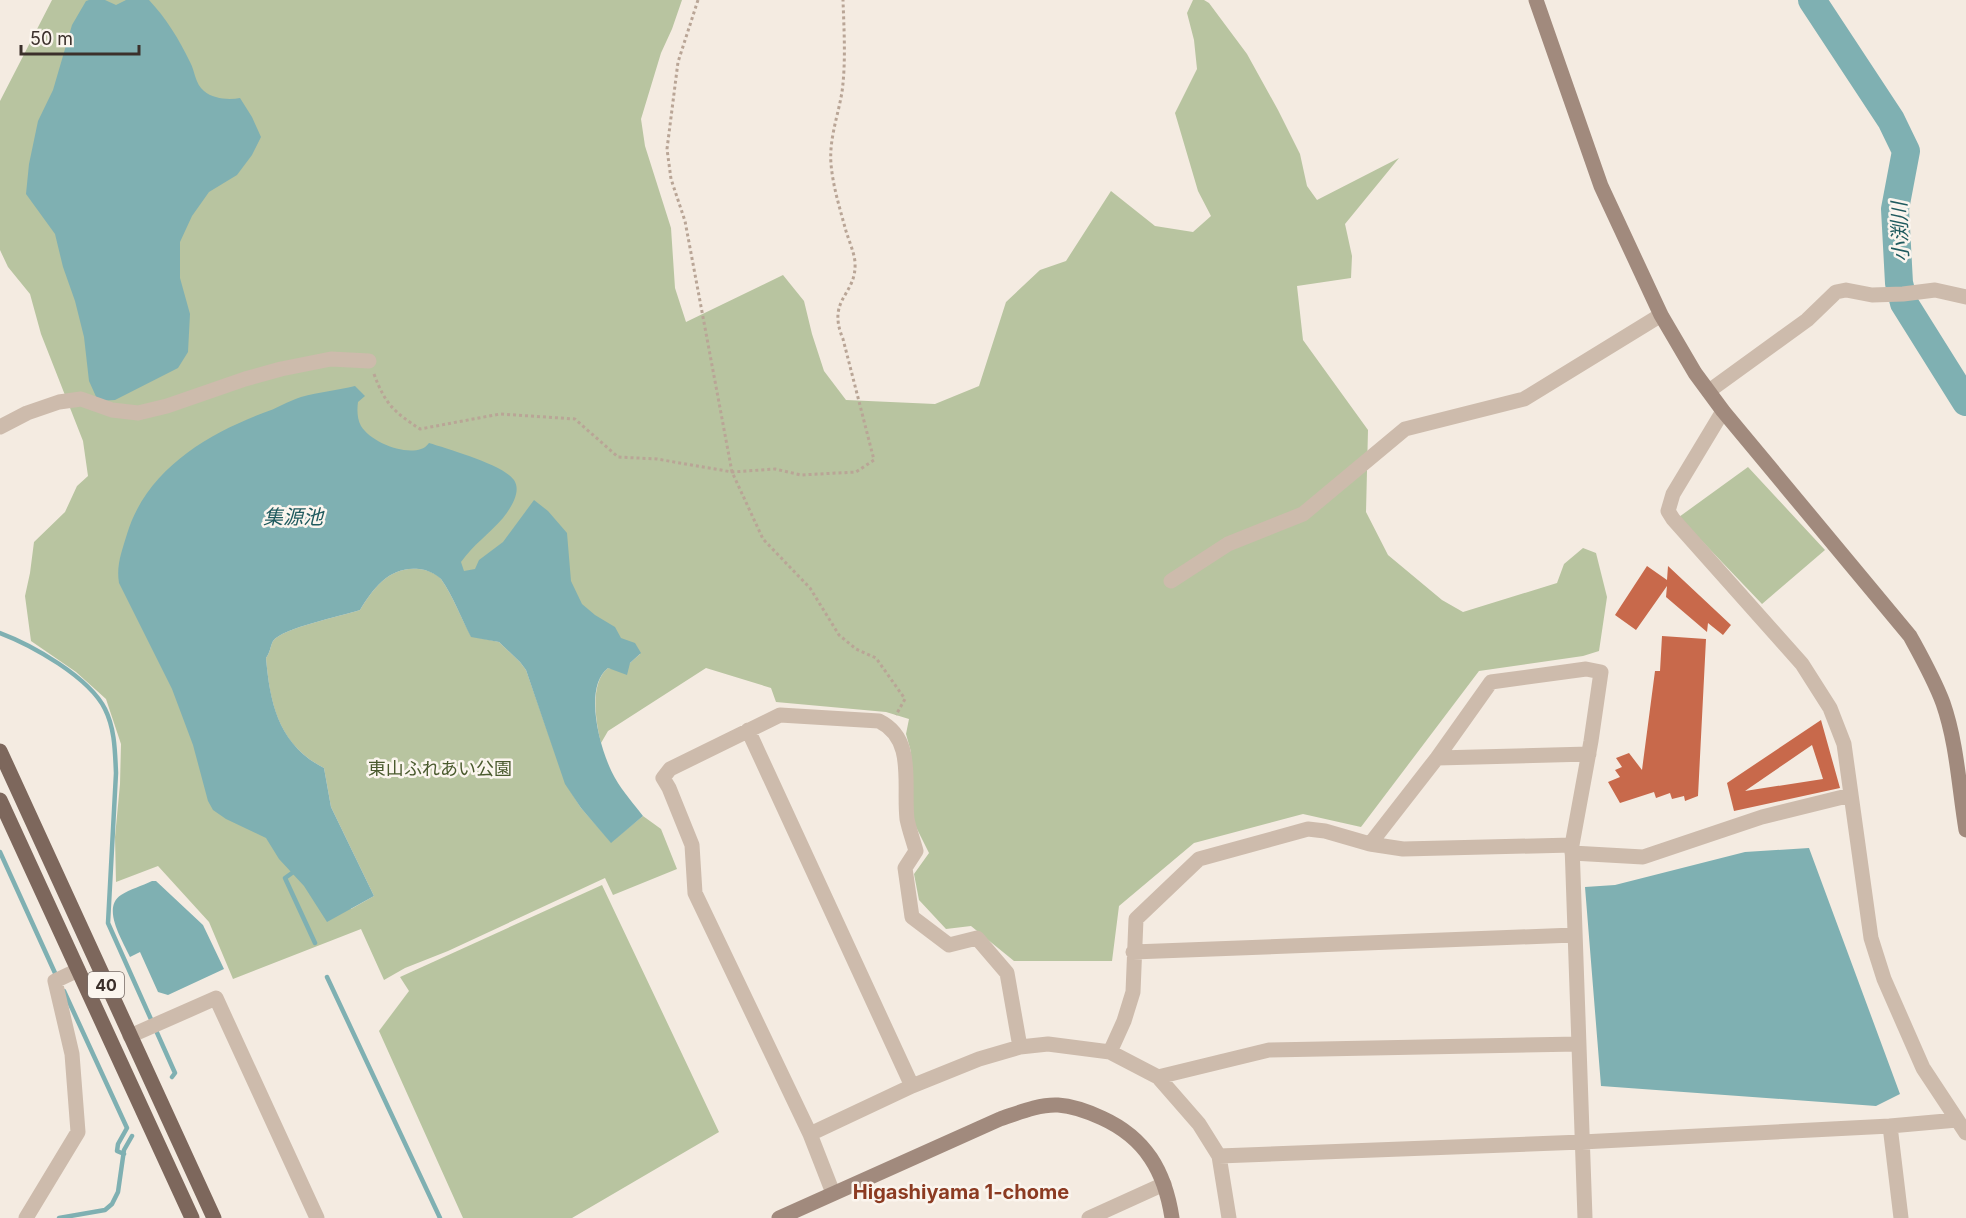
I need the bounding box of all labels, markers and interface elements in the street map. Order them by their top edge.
scale bar [21,18,140,56]
text: 50 m [30,28,73,49]
water label: 小渕川 [1887,200,1913,262]
water label: 集源池 [263,505,325,529]
park label: 東山ふれあい公園 [368,758,512,779]
road number: 40 [88,972,124,998]
district label: Higashiyama 1-chome [853,1180,1069,1204]

